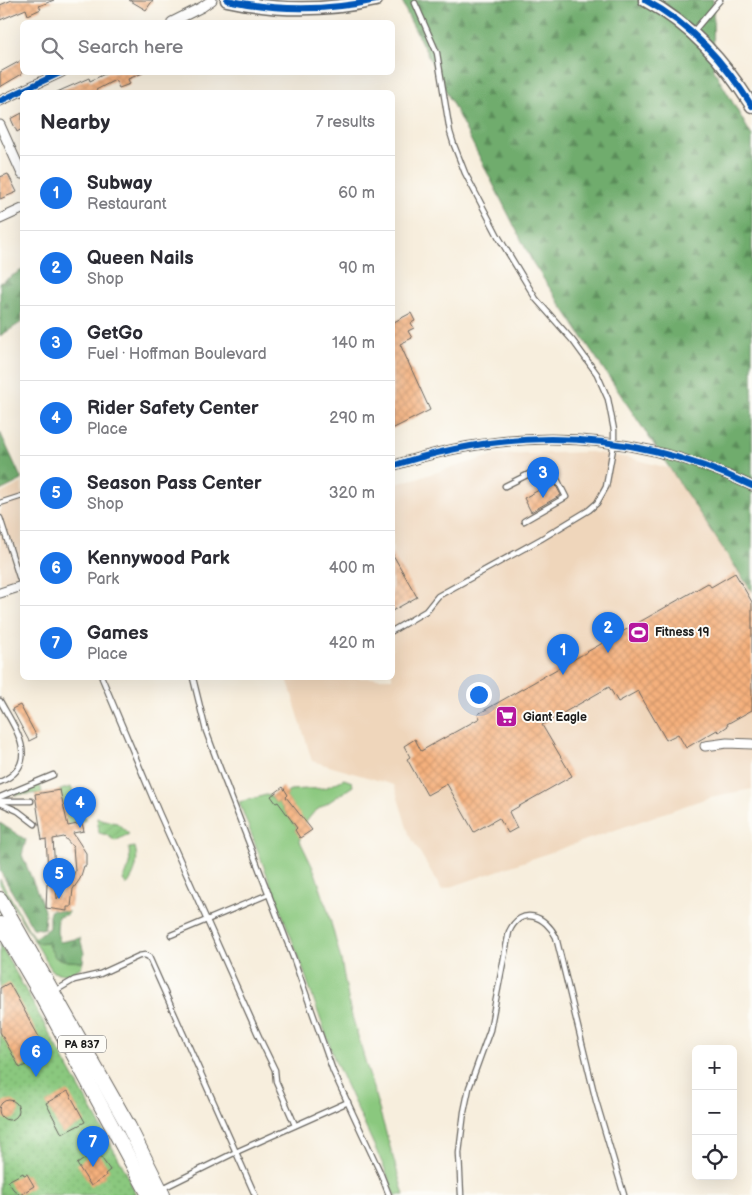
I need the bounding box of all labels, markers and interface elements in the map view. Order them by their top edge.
search box [20,20,395,75]
icon: search [38,34,66,62]
text: Search here [78,36,183,59]
text: Nearby [40,110,110,135]
text: 7 results [316,113,375,132]
text: Subway [87,172,152,195]
text: 1 [53,184,59,203]
text: 60 m [338,184,375,203]
text: Restaurant [87,195,167,214]
text: Queen Nails [87,247,194,270]
text: 2 [51,259,61,278]
text: 90 m [339,259,375,278]
text: Shop [87,270,124,289]
text: GetGo [87,322,143,345]
text: 3 [51,334,61,353]
text: 140 m [332,334,375,353]
text: Fuel · Hoffman Boulevard [87,345,267,364]
text: Rider Safety Center [87,397,259,420]
text: 4 [51,409,61,428]
text: 290 m [329,409,375,428]
text: Place [87,420,128,439]
pin: 3 [527,457,559,498]
text: Season Pass Center [87,472,262,495]
text: 5 [51,484,61,503]
text: 320 m [329,484,375,503]
text: Shop [87,495,124,514]
text: Kennywood Park [87,547,230,570]
text: 6 [51,559,61,578]
text: 400 m [329,559,375,578]
text: Park [87,570,119,589]
pin: 2 [592,612,624,653]
sports icon: Fitness 19 [627,620,651,644]
text: Games [87,622,148,645]
place label: Fitness 19 [655,625,710,640]
text: 7 [52,634,60,653]
text: 420 m [329,634,375,653]
pin: 1 [547,634,579,675]
text: Place [87,645,128,664]
your location [466,682,492,708]
supermarket icon: Giant Eagle [495,705,519,729]
place label: Giant Eagle [523,710,587,725]
pin: 4 [64,787,96,828]
pin: 5 [43,858,75,899]
pin: 6 [20,1036,52,1077]
road number: PA 837 [58,1036,106,1052]
map controls [692,1045,737,1180]
button: + [692,1045,737,1090]
button: − [692,1090,737,1135]
pin: 7 [77,1126,109,1167]
button: locate [692,1135,737,1180]

